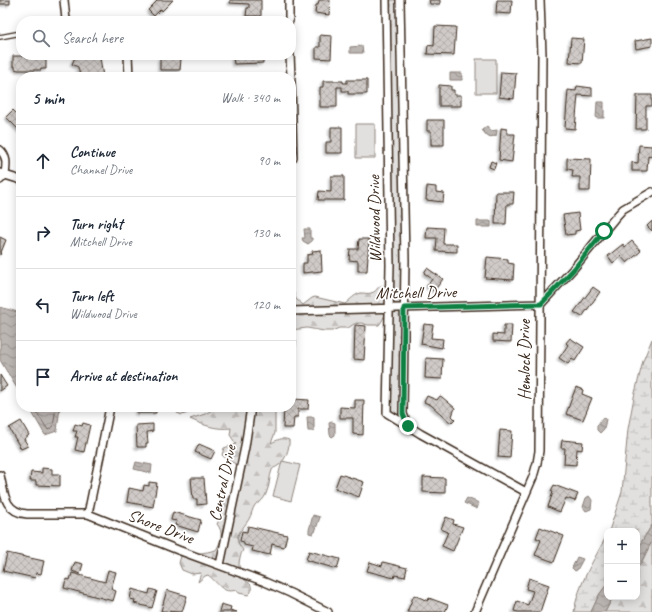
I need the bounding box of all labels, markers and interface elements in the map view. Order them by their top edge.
search box [16,16,296,60]
icon: search [30,27,52,49]
text: Search here [62,29,123,48]
text: 5 min [32,88,64,109]
text: Walk · 340 m [221,90,280,106]
text: Continue [70,143,115,162]
icon: ahead [32,150,54,172]
text: 90 m [258,153,280,169]
text: Channel Drive [70,162,132,178]
street label: Wildwood Drive [363,174,386,263]
text: Turn right [70,215,123,234]
icon: right [32,222,54,244]
route start [595,222,613,240]
text: 130 m [252,225,280,241]
text: Mitchell Drive [70,234,132,250]
street label: Mitchell Drive [376,281,458,304]
text: Turn left [70,287,113,306]
icon: left [32,294,54,316]
text: 120 m [252,297,280,313]
text: Wildwood Drive [70,306,137,322]
street label: Hemlock Drive [514,318,535,400]
icon: arrive [32,366,54,388]
text: Arrive at destination [70,367,177,386]
route end [399,417,417,435]
street label: Central Drive [204,442,241,523]
street label: Shore Drive [125,504,198,549]
map controls [604,528,640,600]
button: + [604,528,640,564]
button: − [604,564,640,600]

